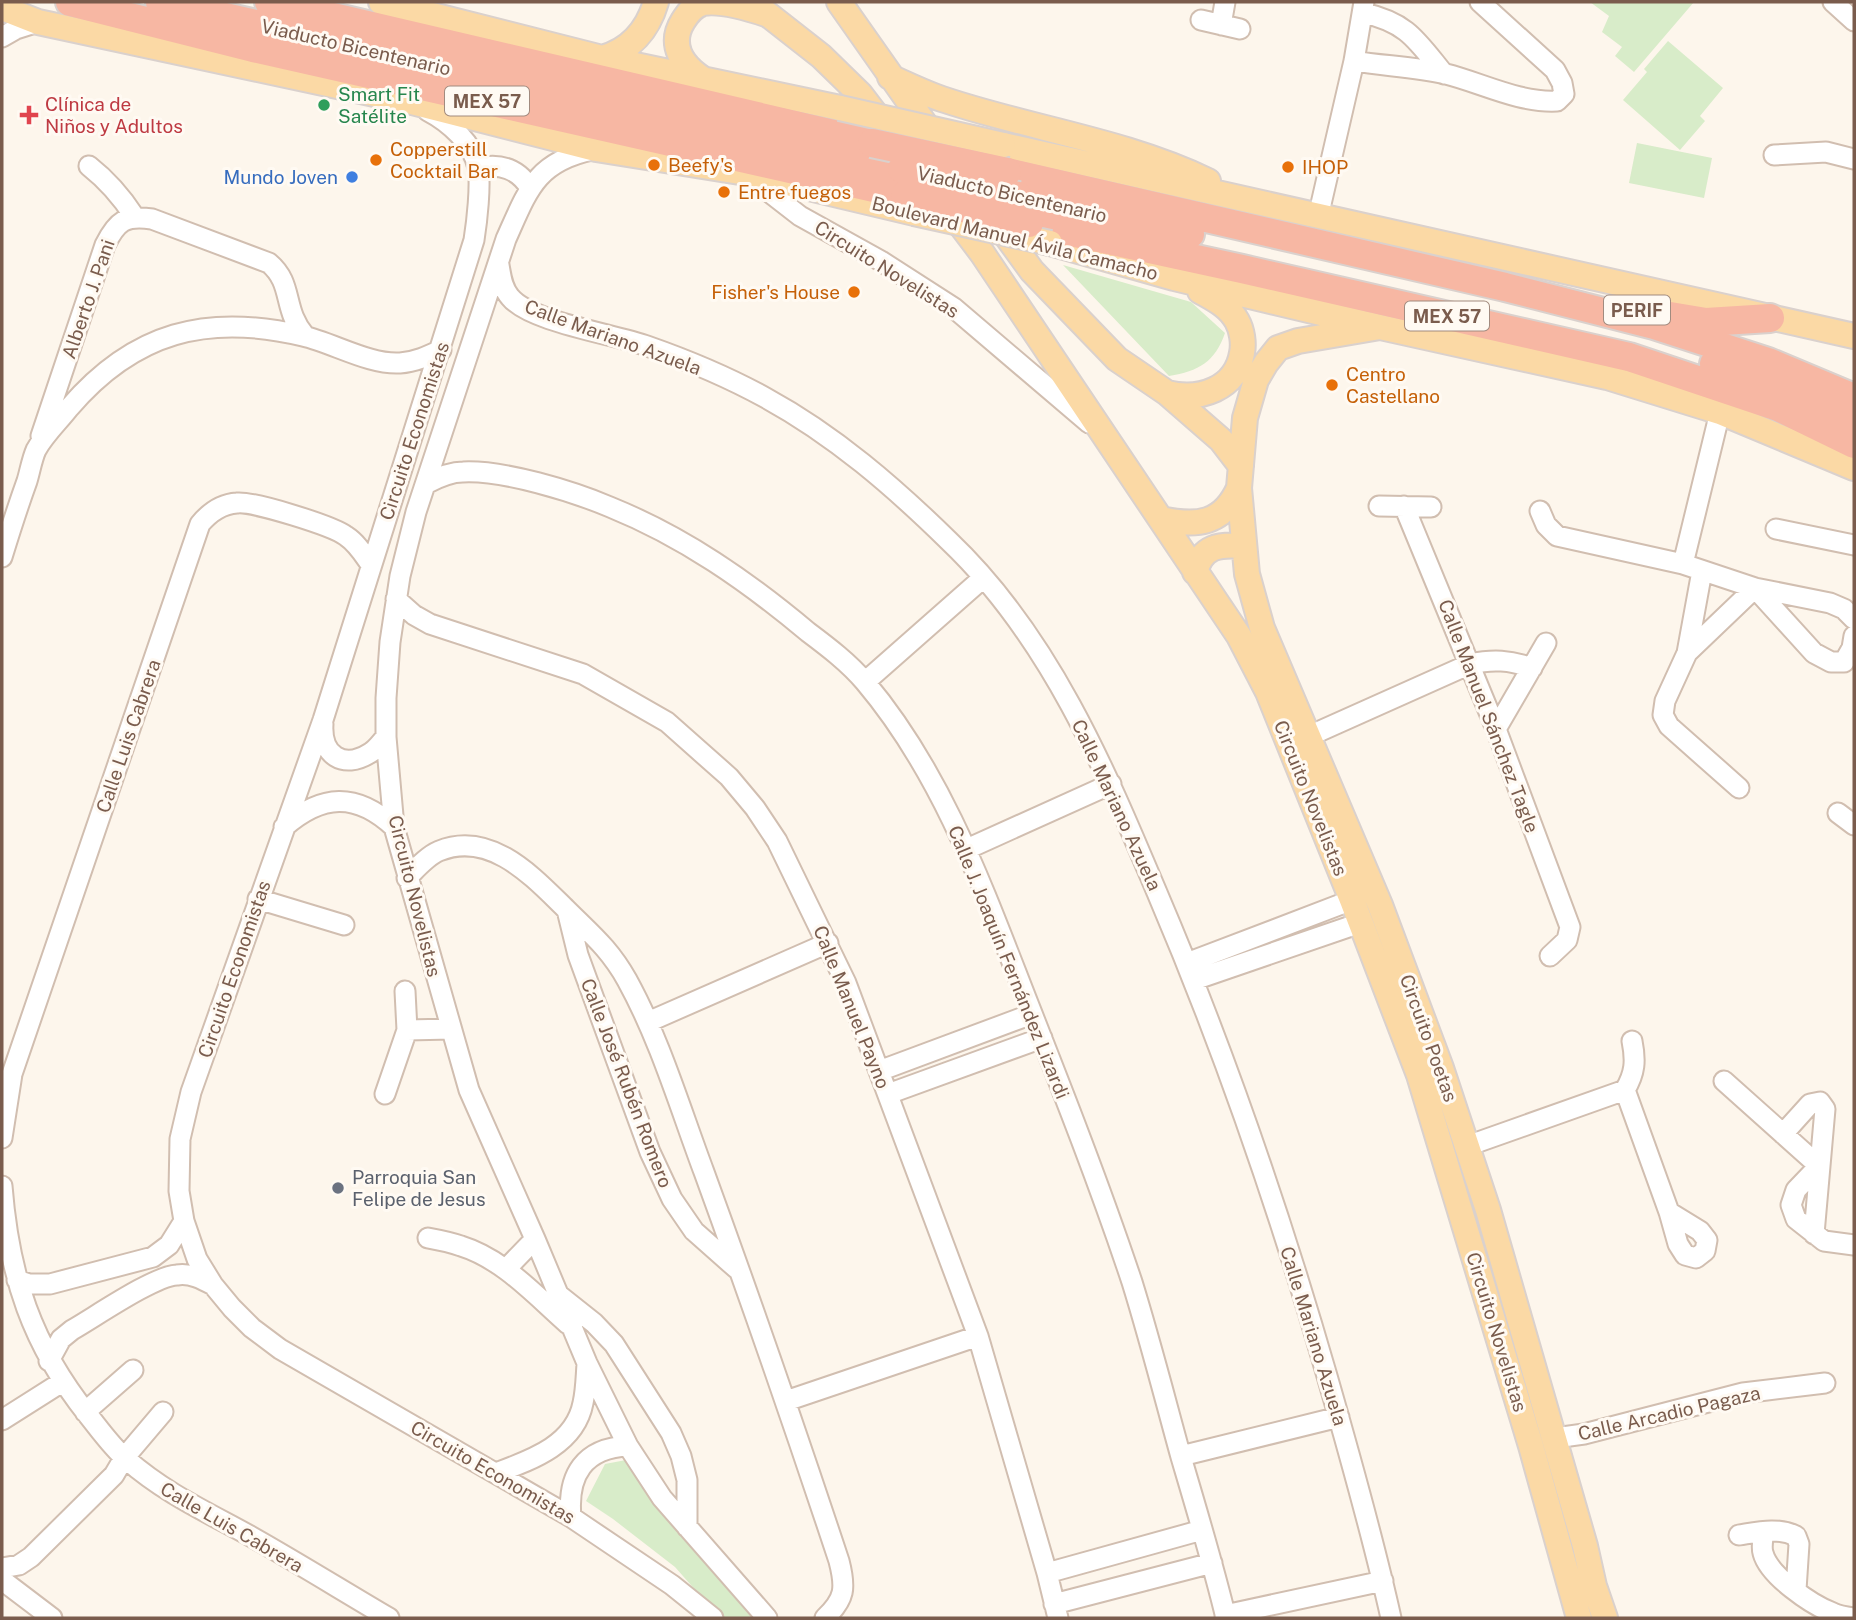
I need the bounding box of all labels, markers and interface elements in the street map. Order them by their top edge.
street label: Viaducto Bicentenario [259,14,453,80]
place label: Smart Fit Satélite [338,83,420,127]
road number: MEX 57 [445,86,529,116]
place label: Clínica de Niños y Adultos [45,93,183,137]
marker: Smart Fit Satélite [316,97,332,113]
marker: Clínica de Niños y Adultos [19,105,39,125]
place label: Copperstill Cocktail Bar [390,138,498,182]
marker: Copperstill Cocktail Bar [368,152,384,168]
place label: Beefy's [668,154,733,176]
place label: IHOP [1302,156,1348,178]
marker: Beefy's [646,157,662,173]
marker: IHOP [1280,159,1296,175]
street label: Viaducto Bicentenario [915,161,1109,227]
place label: Mundo Joven [223,166,338,188]
marker: Mundo Joven [344,169,360,185]
place label: Entre fuegos [738,181,851,203]
marker: Entre fuegos [716,184,732,200]
street label: Boulevard Manuel Ávila Camacho [870,192,1160,284]
street label: Circuito Novelistas [811,216,963,322]
street label: Alberto J. Pani [57,236,119,362]
place label: Fisher's House [711,281,840,303]
marker: Fisher's House [846,284,862,300]
street label: Calle Mariano Azuela [522,295,704,379]
road number: PERIF [1604,296,1670,324]
road number: MEX 57 [1405,302,1489,330]
street label: Circuito Economistas [375,339,453,523]
place label: Centro Castellano [1346,363,1440,407]
marker: Centro Castellano [1324,377,1340,393]
street label: Calle Manuel Sánchez Tagle [1434,596,1544,836]
street label: Calle Luis Cabrera [91,656,165,816]
street label: Calle Mariano Azuela [1068,716,1166,894]
street label: Circuito Novelistas [1270,717,1352,879]
street label: Circuito Novelistas [384,813,446,979]
street label: Calle J. Joaquín Fernández Lizardi [944,822,1074,1102]
street label: Circuito Economistas [193,877,275,1061]
street label: Calle Manuel Payno [809,922,895,1092]
street label: Circuito Poetas [1396,971,1462,1105]
street label: Calle José Rubén Romero [577,975,677,1191]
place label: Parroquia San Felipe de Jesus [352,1166,486,1210]
marker: Parroquia San Felipe de Jesus [330,1180,346,1196]
street label: Calle Mariano Azuela [1276,1244,1352,1428]
street label: Circuito Novelistas [1462,1250,1532,1414]
street label: Calle Arcadio Pagaza [1576,1381,1762,1445]
street label: Circuito Economistas [407,1416,579,1528]
street label: Calle Luis Cabrera [157,1477,307,1577]

